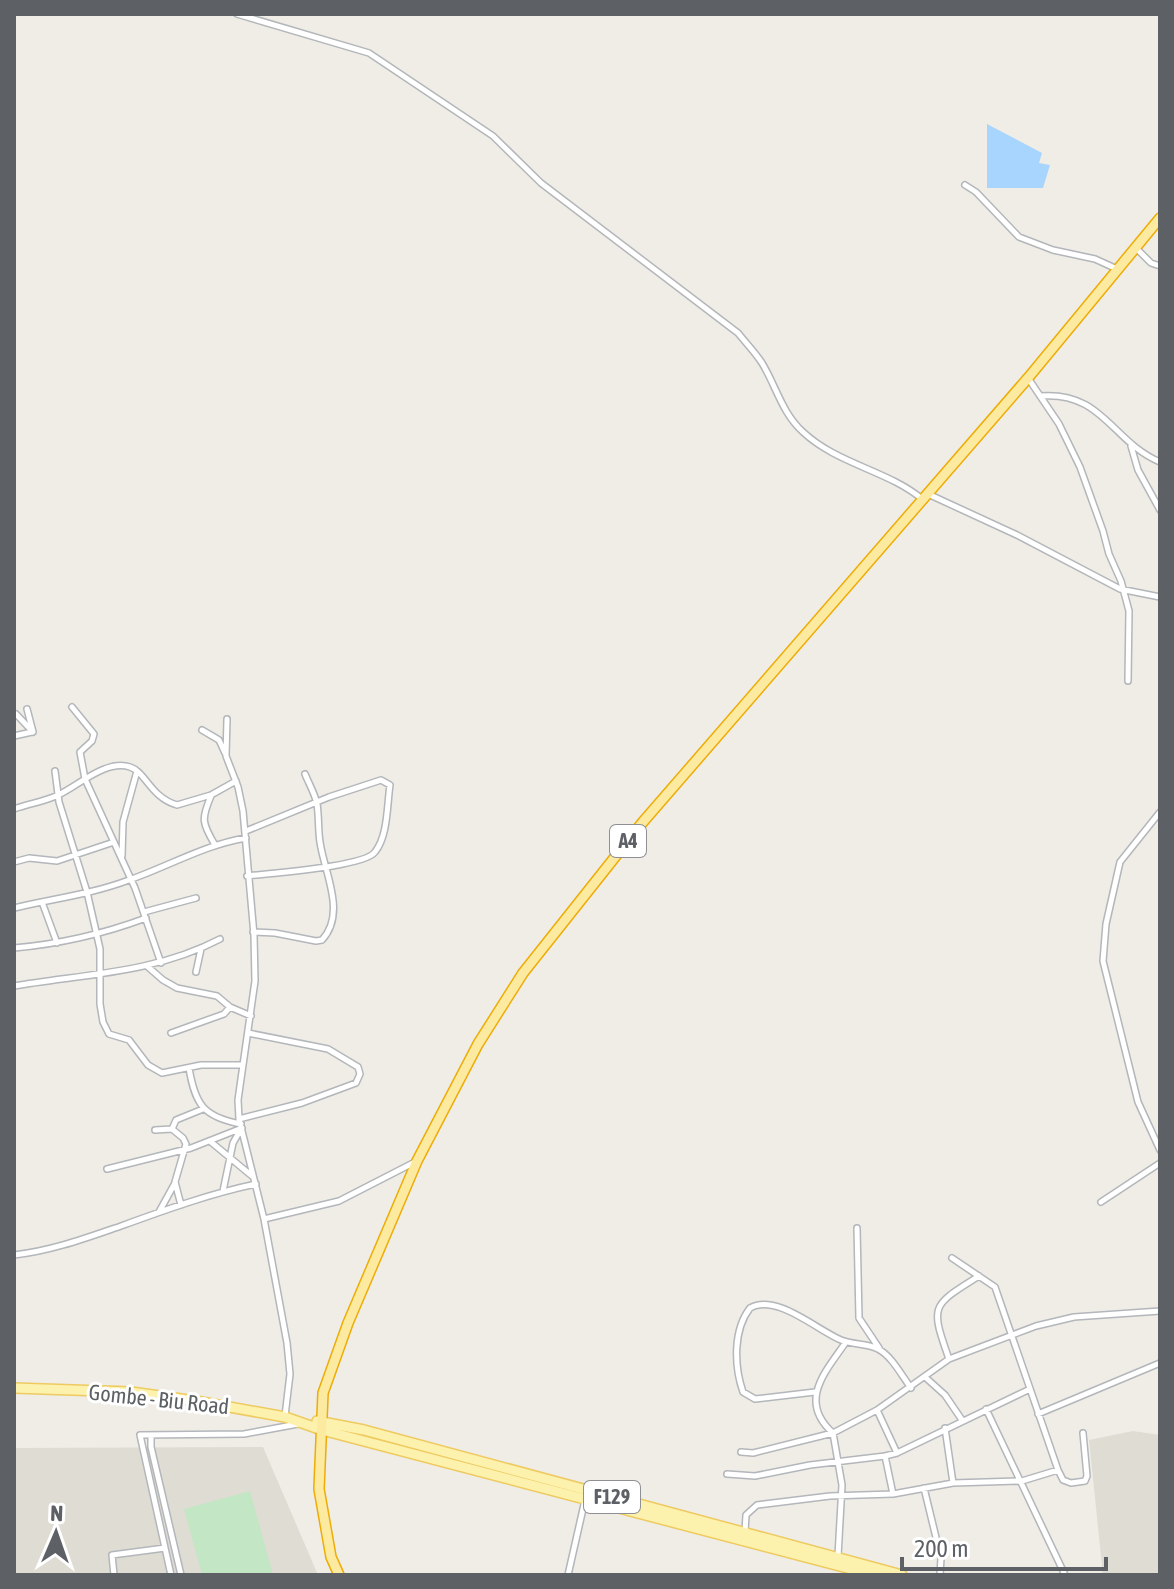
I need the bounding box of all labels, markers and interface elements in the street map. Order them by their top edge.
road number: A4 [610,825,646,857]
street label: Gombe - Biu Road [88,1379,230,1419]
road number: F129 [584,1481,640,1513]
north arrow [16,1493,96,1573]
text: N [50,1500,64,1526]
scale bar [902,1521,1106,1571]
text: 200 m [914,1535,968,1562]

